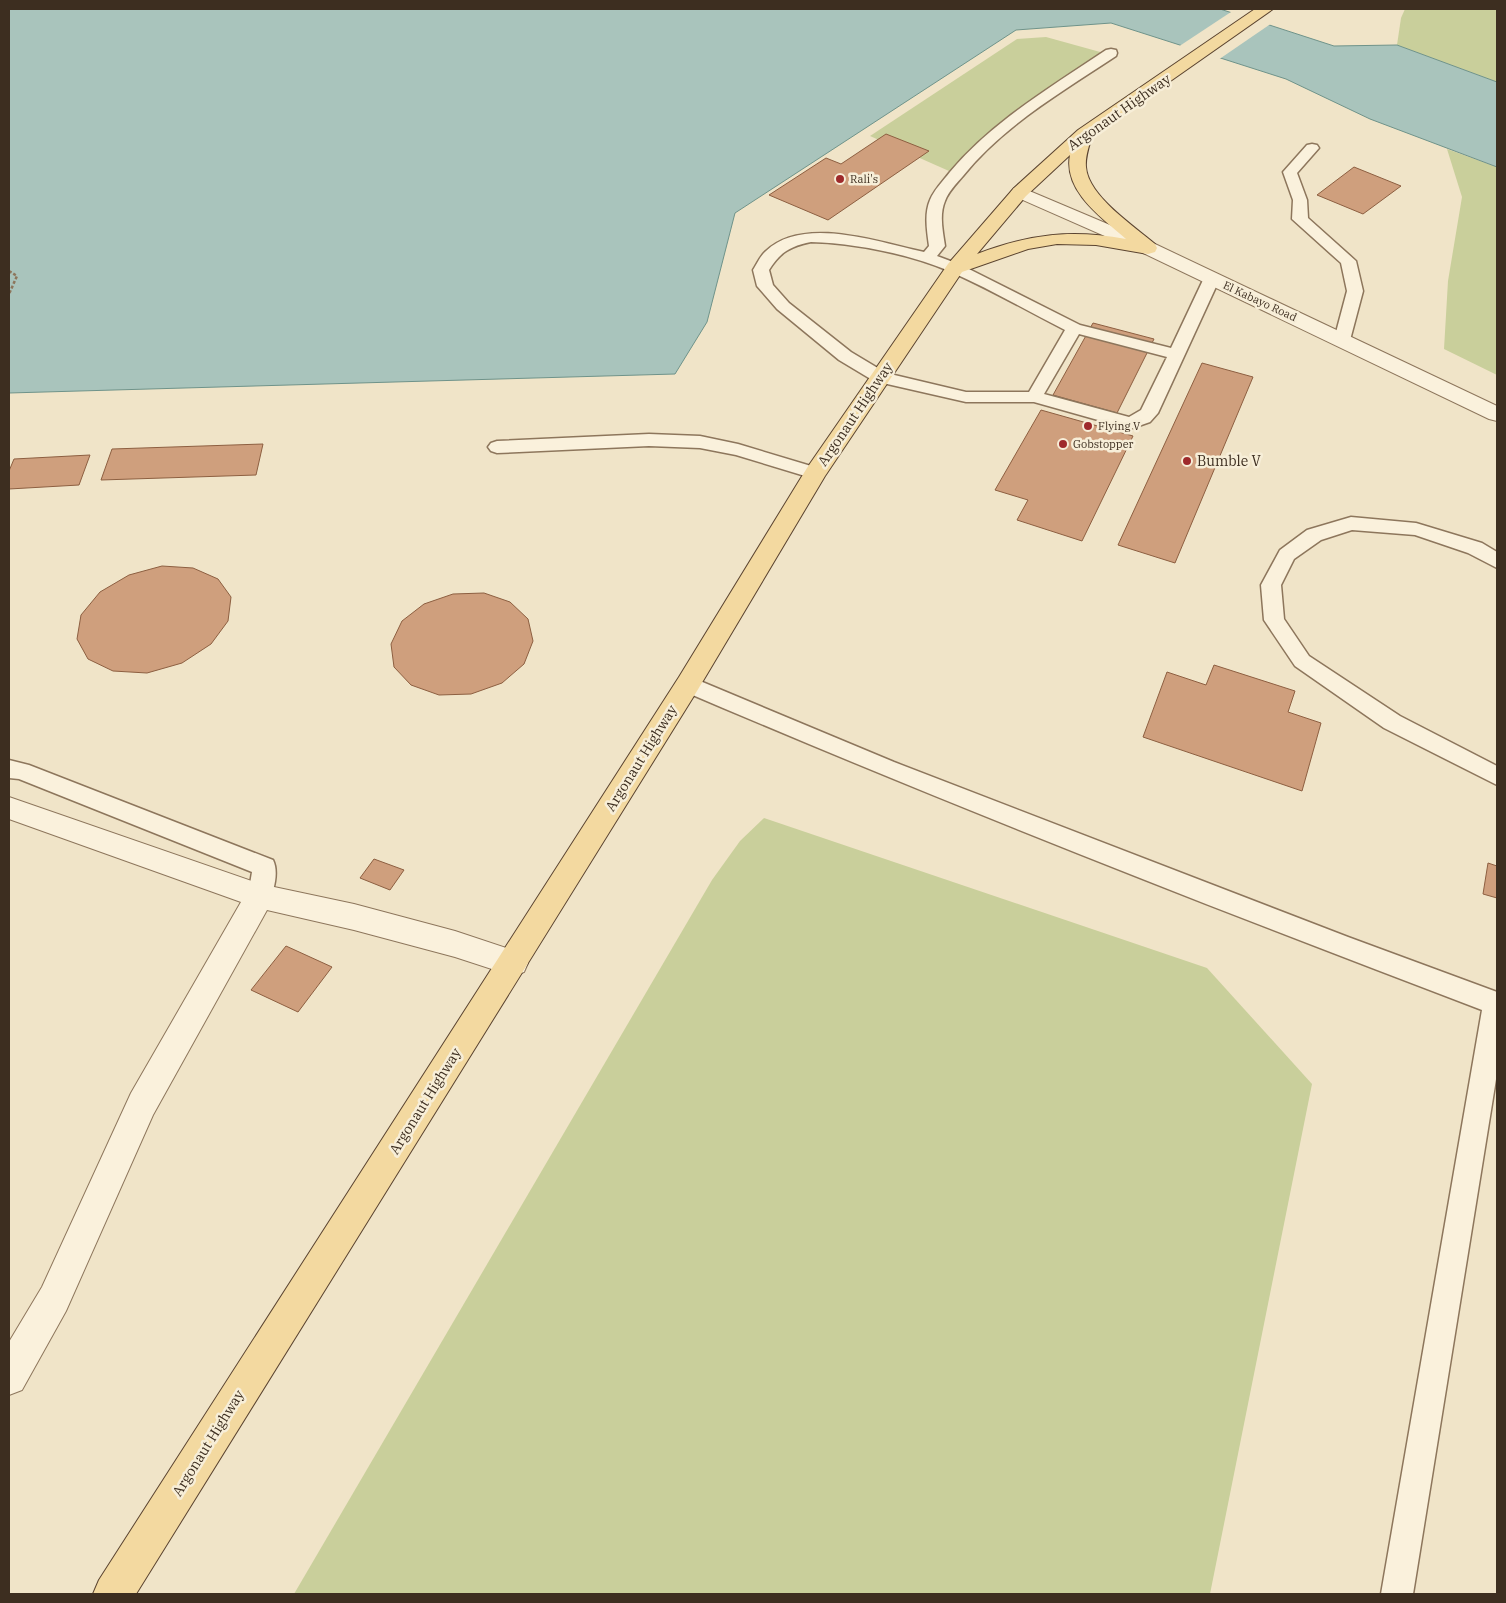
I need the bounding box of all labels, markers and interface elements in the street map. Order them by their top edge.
street label: Argonaut Highway [1064,69,1175,154]
place label: Rali's [850,172,878,186]
marker: Rali's [834,173,846,185]
street label: El Kabayo Road [1221,278,1299,324]
street label: Argonaut Highway [813,358,897,470]
place label: Flying V [1098,419,1141,433]
marker: Flying V [1082,420,1094,432]
place label: Gobstopper [1073,437,1134,451]
marker: Gobstopper [1057,438,1069,450]
place label: Bumble V [1197,452,1261,470]
marker: Bumble V [1181,455,1193,467]
street label: Argonaut Highway [601,701,681,815]
street label: Argonaut Highway [385,1044,465,1158]
street label: Argonaut Highway [168,1386,248,1500]

